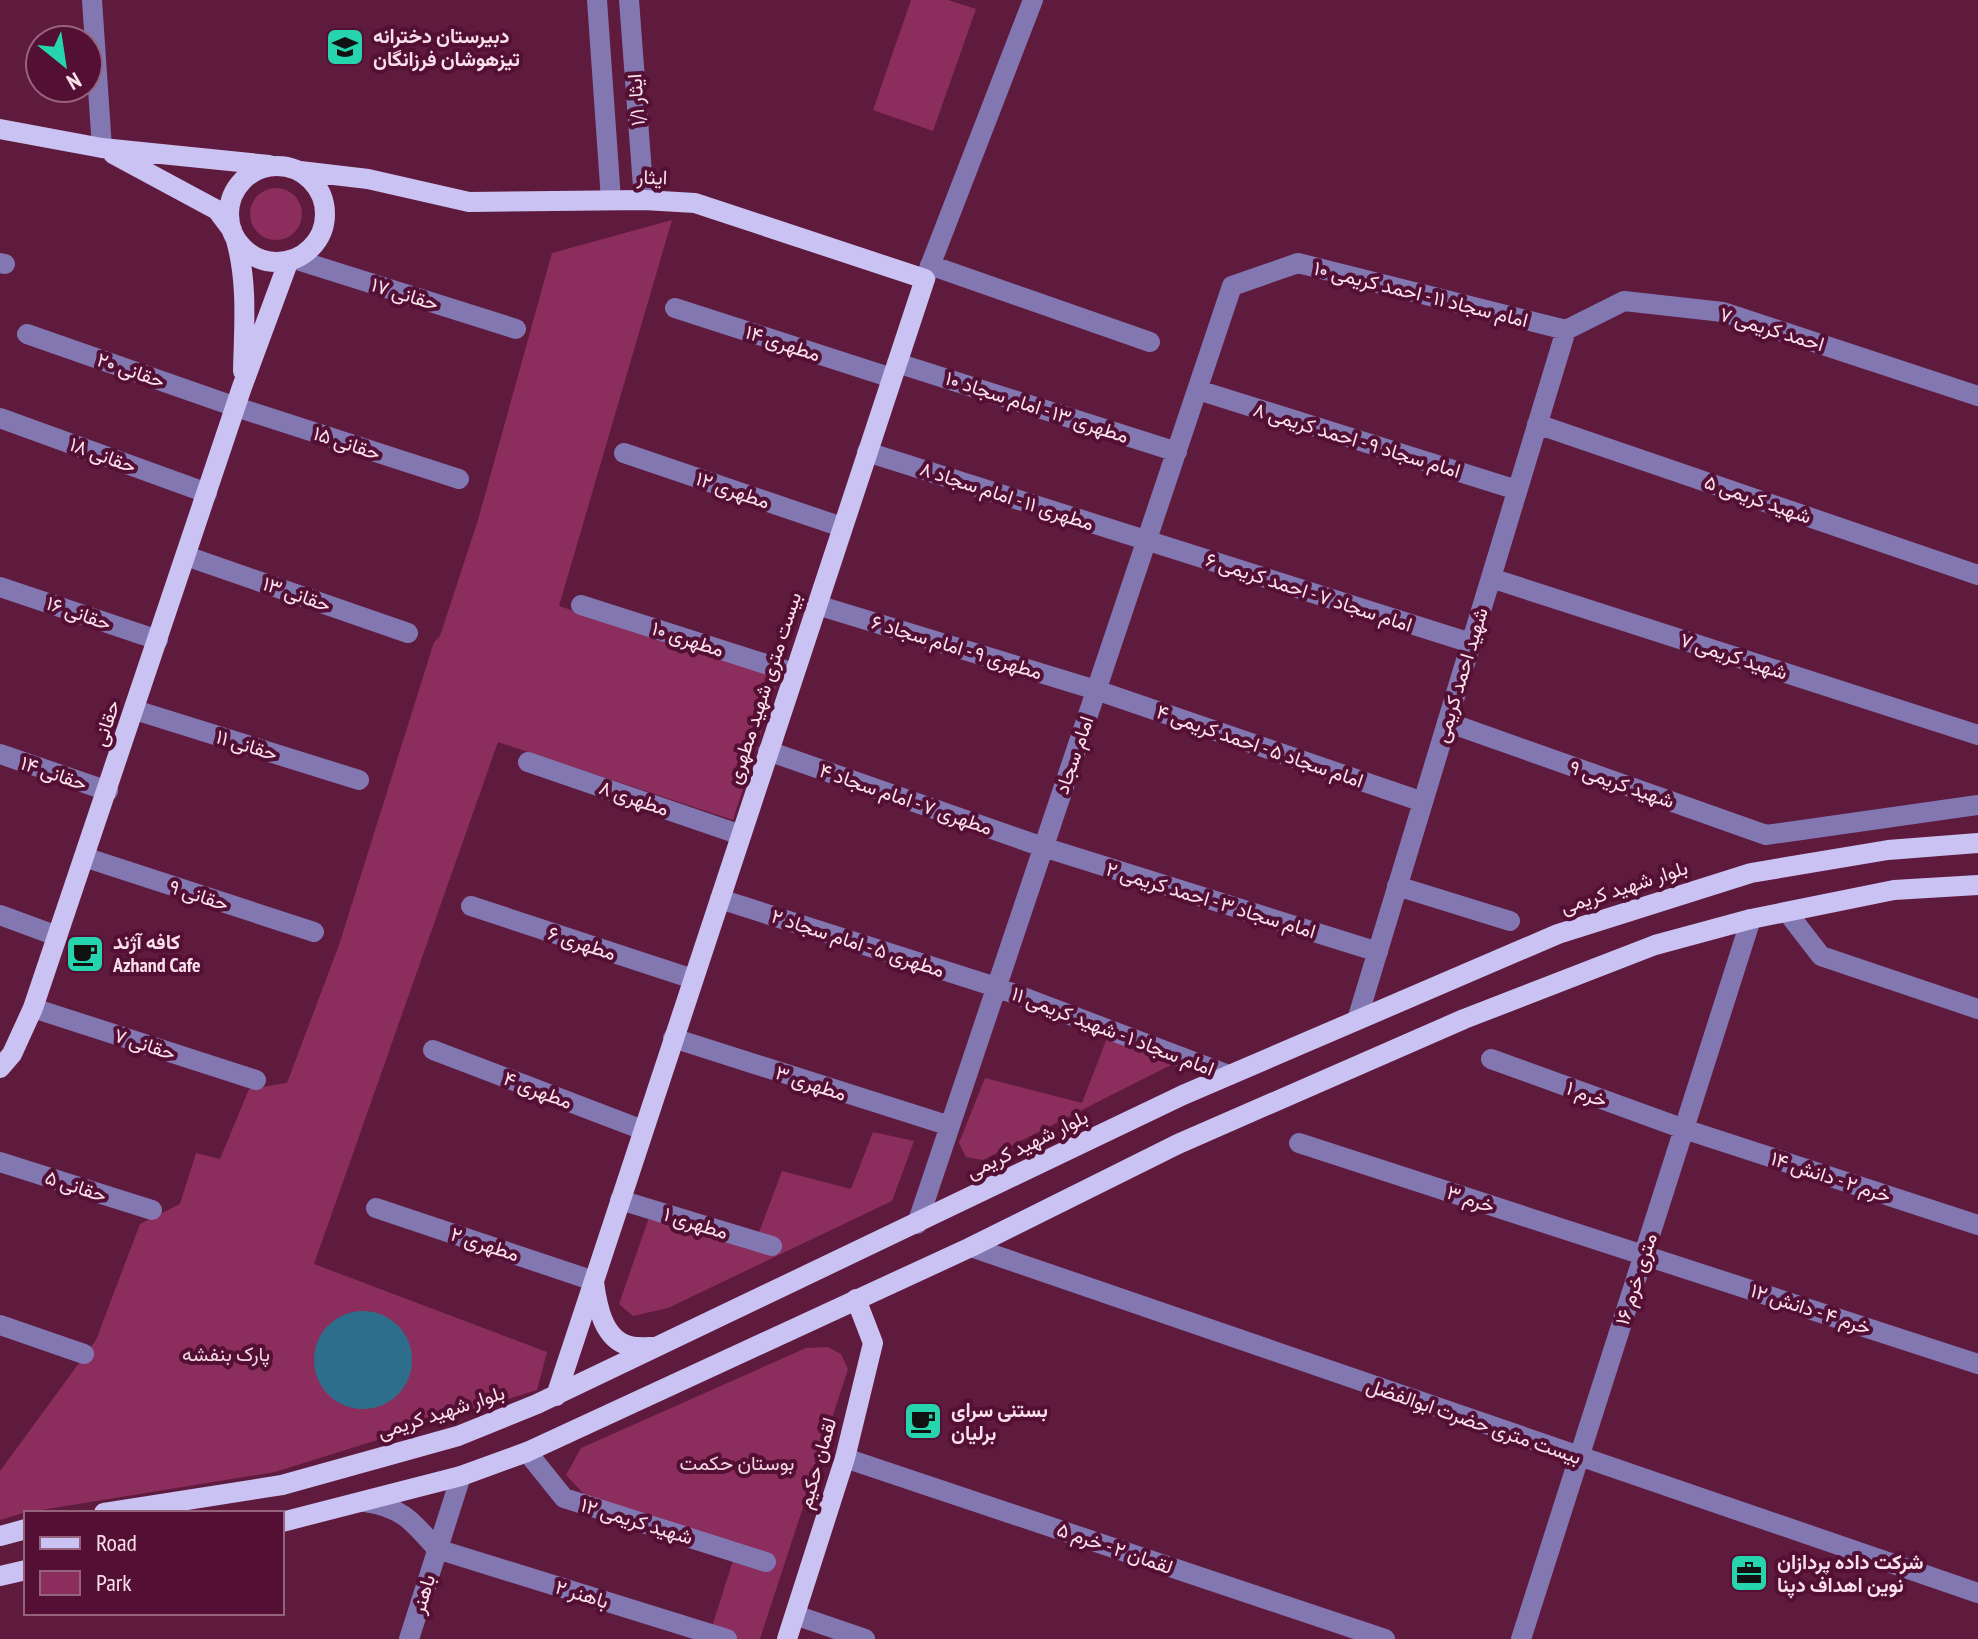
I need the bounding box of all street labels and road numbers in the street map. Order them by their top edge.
street label: ایثار ۱/۱ [621,73,651,127]
street label: ایثار [635,163,668,191]
street label: امام سجاد ۱۱ - احمد کریمی ۱۰ [1311,255,1531,333]
street label: حقانی ۱۷ [368,271,442,317]
street label: احمد کریمی ۷ [1717,301,1827,357]
street label: مطهری ۱۴ [742,319,824,367]
street label: حقانی ۲۰ [93,346,169,394]
street label: مطهری ۱۳ - امام سجاد ۱۰ [942,365,1132,449]
street label: امام سجاد ۹ - احمد کریمی ۸ [1250,396,1464,484]
street label: حقانی ۱۵ [310,420,384,466]
street label: حقانی ۱۸ [66,431,140,479]
street label: مطهری ۱۱ - امام سجاد ۸ [917,456,1097,536]
street label: مطهری ۱۲ [693,465,773,515]
street label: شهید کریمی ۵ [1701,469,1815,529]
street label: امام سجاد ۷ - احمد کریمی ۶ [1202,546,1416,638]
street label: حقانی ۱۳ [259,570,335,618]
street label: بیست متری شهید مطهری [721,589,807,787]
street label: حقانی ۱۶ [43,590,115,636]
street label: شهید احمد کریمی [1428,604,1494,746]
street label: مطهری ۹ - امام سجاد ۶ [868,609,1046,685]
street label: مطهری ۱۰ [649,615,727,663]
street label: شهید کریمی ۷ [1677,626,1791,686]
street label: حقانی [86,697,126,749]
street label: امام سجاد ۵ - احمد کریمی ۴ [1153,698,1367,794]
street label: امام سجاد [1049,713,1099,797]
street label: حقانی ۱۱ [213,723,281,767]
street label: حقانی ۱۴ [17,750,91,796]
street label: شهید کریمی ۹ [1566,754,1678,814]
street label: مطهری ۷ - امام سجاد ۴ [816,757,996,841]
street label: مطهری ۸ [596,774,672,822]
street label: بلوار شهید کریمی [1557,854,1691,920]
street label: امام سجاد ۳ - احمد کریمی ۲ [1103,856,1319,944]
street label: حقانی ۹ [166,873,232,917]
street label: مطهری ۵ - امام سجاد ۲ [768,903,948,983]
street label: مطهری ۶ [545,920,619,966]
street label: امام سجاد ۱ - شهید کریمی ۱۱ [1008,980,1218,1082]
street label: حقانی ۷ [111,1022,179,1066]
street label: مطهری ۳ [772,1059,850,1107]
street label: مطهری ۴ [500,1065,576,1115]
street label: خرم ۱ [1563,1075,1611,1113]
street label: بلوار شهید کریمی [962,1103,1092,1185]
street label: خرم ۲ - دانش ۱۴ [1768,1145,1894,1209]
street label: حقانی ۵ [42,1164,110,1208]
street label: خرم ۳ [1444,1179,1498,1219]
street label: مطهری ۱ [661,1201,731,1245]
street label: مطهری ۲ [447,1221,523,1267]
street label: ۱۶ متری خرم [1609,1230,1663,1328]
street label: خرم ۴ - دانش ۱۲ [1748,1277,1874,1341]
street label: بیست متری حضرت ابوالفضل [1363,1372,1585,1470]
street label: بلوار شهید کریمی [374,1379,508,1445]
street label: لقمان حکیم [792,1414,842,1512]
street label: شهید کریمی ۱۲ [578,1492,696,1550]
street label: لقمان ۲ - خرم ۵ [1054,1516,1176,1580]
street label: باهنر [405,1571,441,1618]
street label: باهنر ۲ [552,1574,612,1614]

